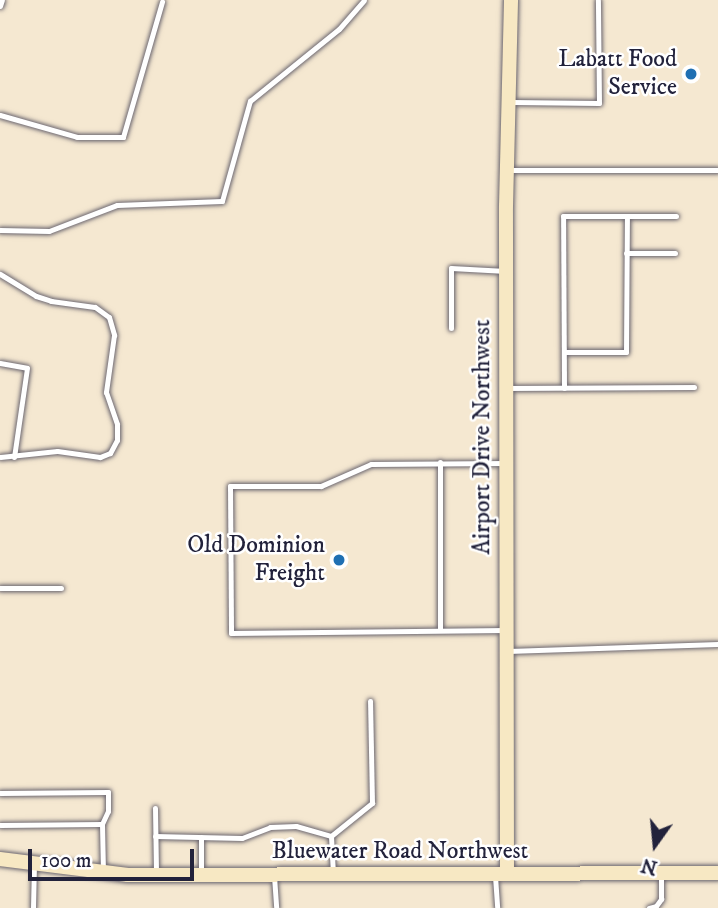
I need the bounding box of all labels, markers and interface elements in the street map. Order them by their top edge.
place label: Labatt Food Service [558,46,677,102]
marker: Labatt Food Service [683,66,699,82]
street label: Airport Drive Northwest [469,319,497,555]
place label: Old Dominion Freight [187,532,325,588]
marker: Old Dominion Freight [331,552,347,568]
north arrow [620,810,690,880]
scale bar [32,834,198,878]
street label: Bluewater Road Northwest [272,838,528,866]
text: 100 m [41,848,92,874]
text: N [639,853,660,879]

